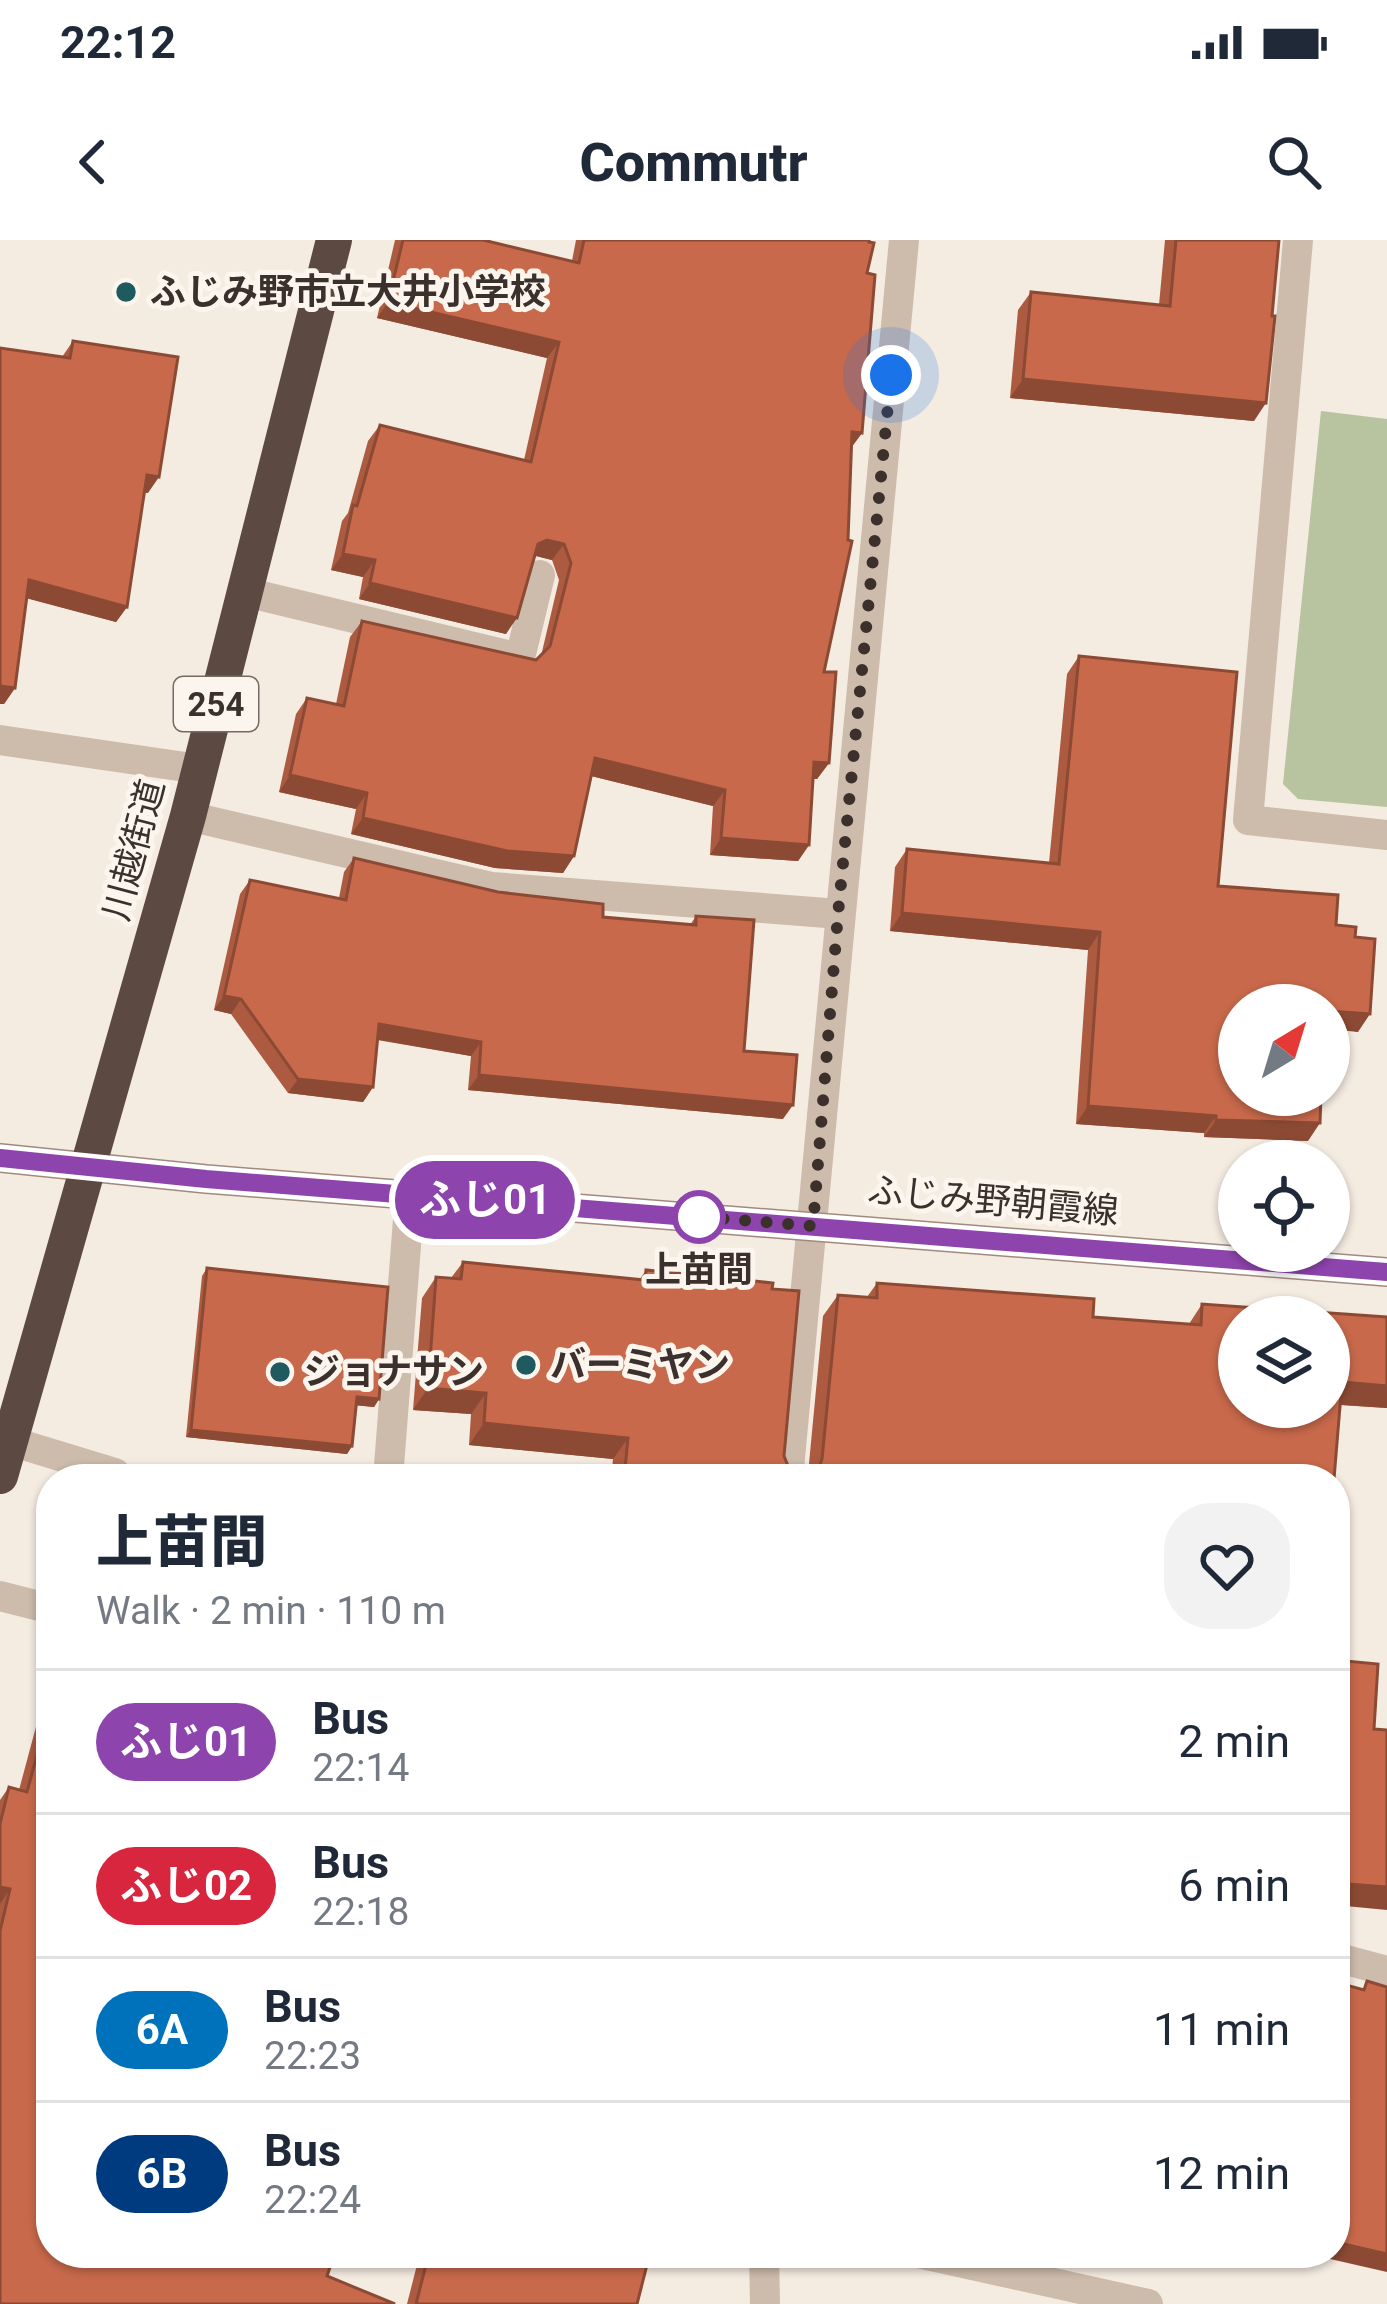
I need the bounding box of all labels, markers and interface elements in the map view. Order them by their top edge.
text: 22:12 [60,16,176,69]
icon: back [60,129,126,195]
icon: search [1261,129,1327,195]
text: Commutr [579,131,808,194]
place label: ふじみ野市立大井小学校 [150,271,546,313]
marker: ふじみ野市立大井小学校 [113,279,139,305]
your location [861,345,921,405]
road number: 254 [174,677,258,731]
street label: 川越街道 [95,775,173,925]
north arrow [1218,984,1350,1116]
map controls [1218,984,1350,1428]
button: locate [1218,1140,1350,1272]
line badge: ふじ01 [401,1161,569,1239]
street label: ふじみ野朝霞線 [866,1169,1120,1233]
text: ふじ01 [419,1175,551,1224]
marker: 上苗間 [674,1192,724,1242]
place label: 上苗間 [645,1249,753,1291]
button: layers [1218,1296,1350,1428]
place label: バーミヤン [550,1344,730,1386]
place label: ジョナサン [304,1351,484,1393]
marker: バーミヤン [513,1352,539,1378]
marker: ジョナサン [267,1359,293,1385]
button: heart [1164,1503,1290,1629]
text: 上苗間 [96,1509,267,1576]
text: Walk · 2 min · 110 m [96,1588,446,1634]
text: Bus [312,1692,389,1745]
text: 2 min [1178,1715,1290,1768]
text: ふじ01 [120,1717,252,1766]
text: 22:14 [312,1745,409,1791]
text: Bus [312,1836,389,1889]
text: 6 min [1178,1859,1290,1912]
text: ふじ02 [120,1861,252,1910]
text: 22:18 [312,1889,409,1935]
text: Bus [264,1980,341,2033]
text: 11 min [1153,2003,1290,2056]
text: 6A [136,2005,188,2054]
text: 22:23 [264,2033,361,2079]
text: Bus [264,2124,341,2177]
text: 12 min [1153,2147,1290,2200]
text: 6B [137,2149,187,2198]
text: 22:24 [264,2177,361,2223]

